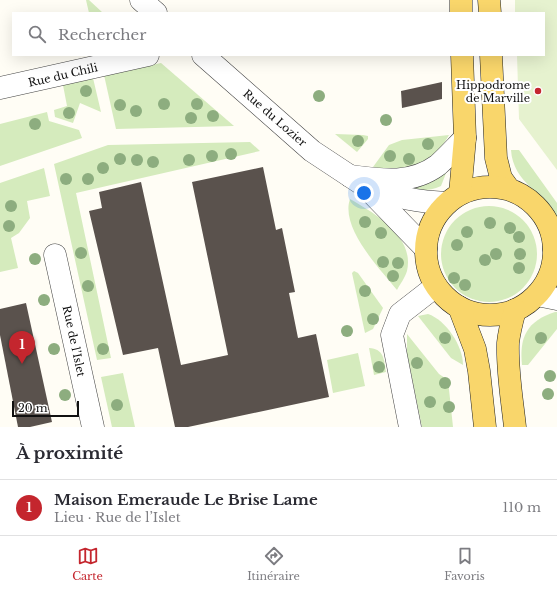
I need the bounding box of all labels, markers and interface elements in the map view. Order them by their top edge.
search box [12,12,545,56]
icon: search [26,23,48,45]
text: Rechercher [58,25,146,44]
street label: Rue du Chili [27,60,99,90]
place label: Hippodrome de Marville [456,78,530,105]
street label: Rue du Lozier [240,86,310,150]
marker: Hippodrome de Marville [533,86,543,96]
your location [354,183,374,203]
street label: Rue de l’Islet [60,304,89,379]
pin: 1 [9,331,35,364]
scale bar [12,399,79,418]
text: 20 m [18,401,48,415]
text: À proximité [16,443,123,464]
text: Maison Emeraude Le Brise Lame [54,490,318,509]
text: 1 [26,499,32,516]
text: 110 m [502,499,541,516]
text: Lieu · Rue de l’Islet [54,509,181,526]
tab: Carte [72,545,103,583]
tab: Itinéraire [247,545,300,583]
tab: Favoris [444,545,485,583]

